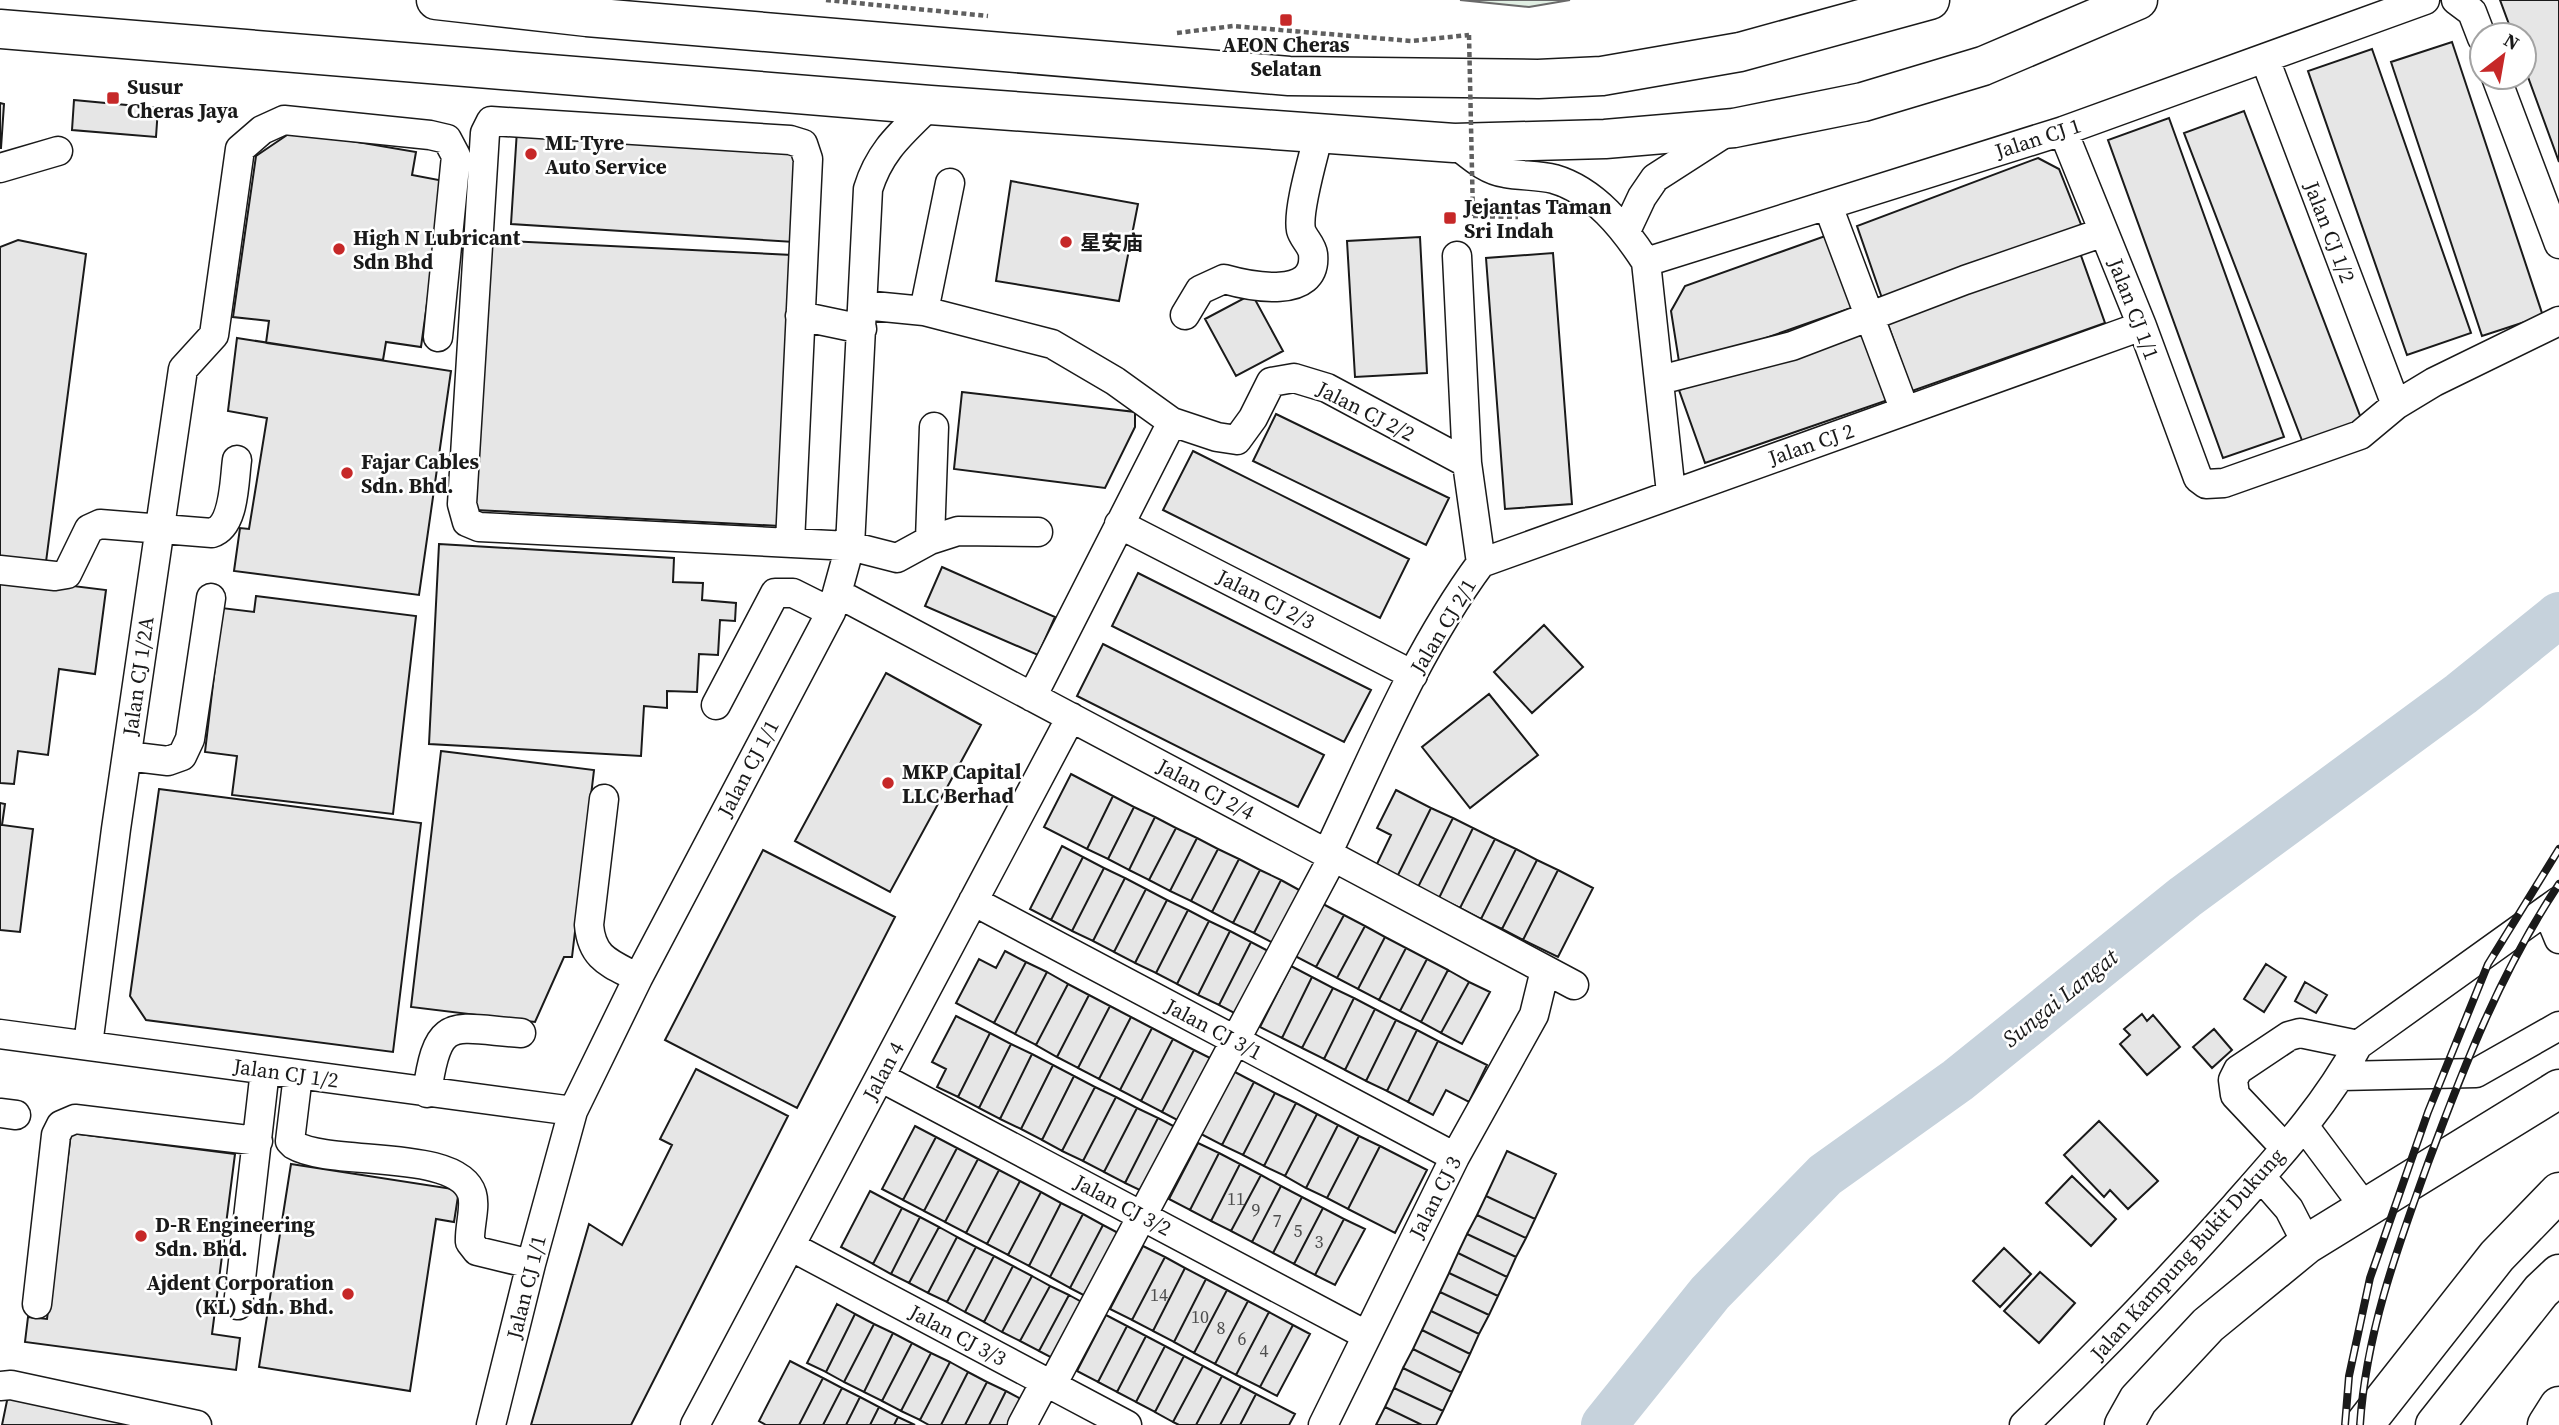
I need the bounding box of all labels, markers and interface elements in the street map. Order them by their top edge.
marker: AEON Cheras Selatan [1278,12,1294,28]
north arrow [2468,21,2538,91]
text: N [2499,27,2525,56]
place label: AEON Cheras Selatan [1222,30,1350,83]
place label: Susur Cheras Jaya [127,72,239,125]
marker: Susur Cheras Jaya [105,90,121,106]
street label: Jalan CJ 1 [1990,110,2085,166]
place label: ML Tyre Auto Service [545,128,667,181]
marker: ML Tyre Auto Service [523,146,539,162]
street label: Jalan CJ 1/2 [2297,176,2363,287]
place label: Jejantas Taman Sri Indah [1462,192,1612,245]
marker: Jejantas Taman Sri Indah [1442,210,1458,226]
place label: High N Lubricant Sdn Bhd [353,223,521,276]
place label: 星安庙 [1080,228,1143,257]
marker: 星安庙 [1058,234,1074,250]
marker: High N Lubricant Sdn Bhd [331,241,347,257]
street label: Jalan CJ 1/1 [2101,253,2167,364]
street label: Jalan CJ 2/2 [1311,374,1420,448]
street label: Jalan CJ 2 [1763,416,1858,472]
place label: Fajar Cables Sdn. Bhd. [361,447,480,500]
marker: Fajar Cables Sdn. Bhd. [339,465,355,481]
street label: Jalan CJ 2/3 [1211,562,1320,636]
street label: Jalan CJ 2/1 [1403,573,1483,680]
street label: Jalan CJ 1/2A [115,614,161,738]
street label: Jalan CJ 1/1 [710,714,786,823]
street label: Jalan CJ 2/4 [1151,751,1260,827]
place label: MKP Capital LLC Berhad [902,757,1022,810]
marker: MKP Capital LLC Berhad [880,775,896,791]
water label: Sungai Langat [1995,941,2126,1055]
street label: Jalan CJ 3/1 [1159,991,1268,1067]
street label: Jalan 4 [855,1036,911,1106]
street label: Jalan CJ 1/2 [230,1051,341,1095]
street label: Jalan Kampung Bukit Dukung [2083,1141,2291,1367]
street label: Jalan CJ 3 [1401,1151,1468,1244]
street label: Jalan CJ 3/2 [1068,1167,1177,1243]
house number: 11 [1227,1186,1245,1211]
house number: 9 [1252,1197,1261,1222]
house number: 7 [1273,1208,1282,1233]
place label: D-R Engineering Sdn. Bhd. [155,1210,316,1263]
house number: 5 [1294,1218,1303,1243]
marker: D-R Engineering Sdn. Bhd. [133,1228,149,1244]
house number: 3 [1315,1229,1324,1254]
street label: Jalan CJ 1/1 [499,1232,553,1343]
place label: Ajdent Corporation (KL) Sdn. Bhd. [147,1268,334,1321]
house number: 14 [1150,1282,1168,1307]
marker: Ajdent Corporation (KL) Sdn. Bhd. [340,1286,356,1302]
street label: Jalan CJ 3/3 [903,1297,1012,1373]
house number: 10 [1191,1304,1209,1329]
house number: 8 [1217,1315,1226,1340]
house number: 6 [1238,1326,1247,1351]
house number: 4 [1260,1338,1269,1363]

